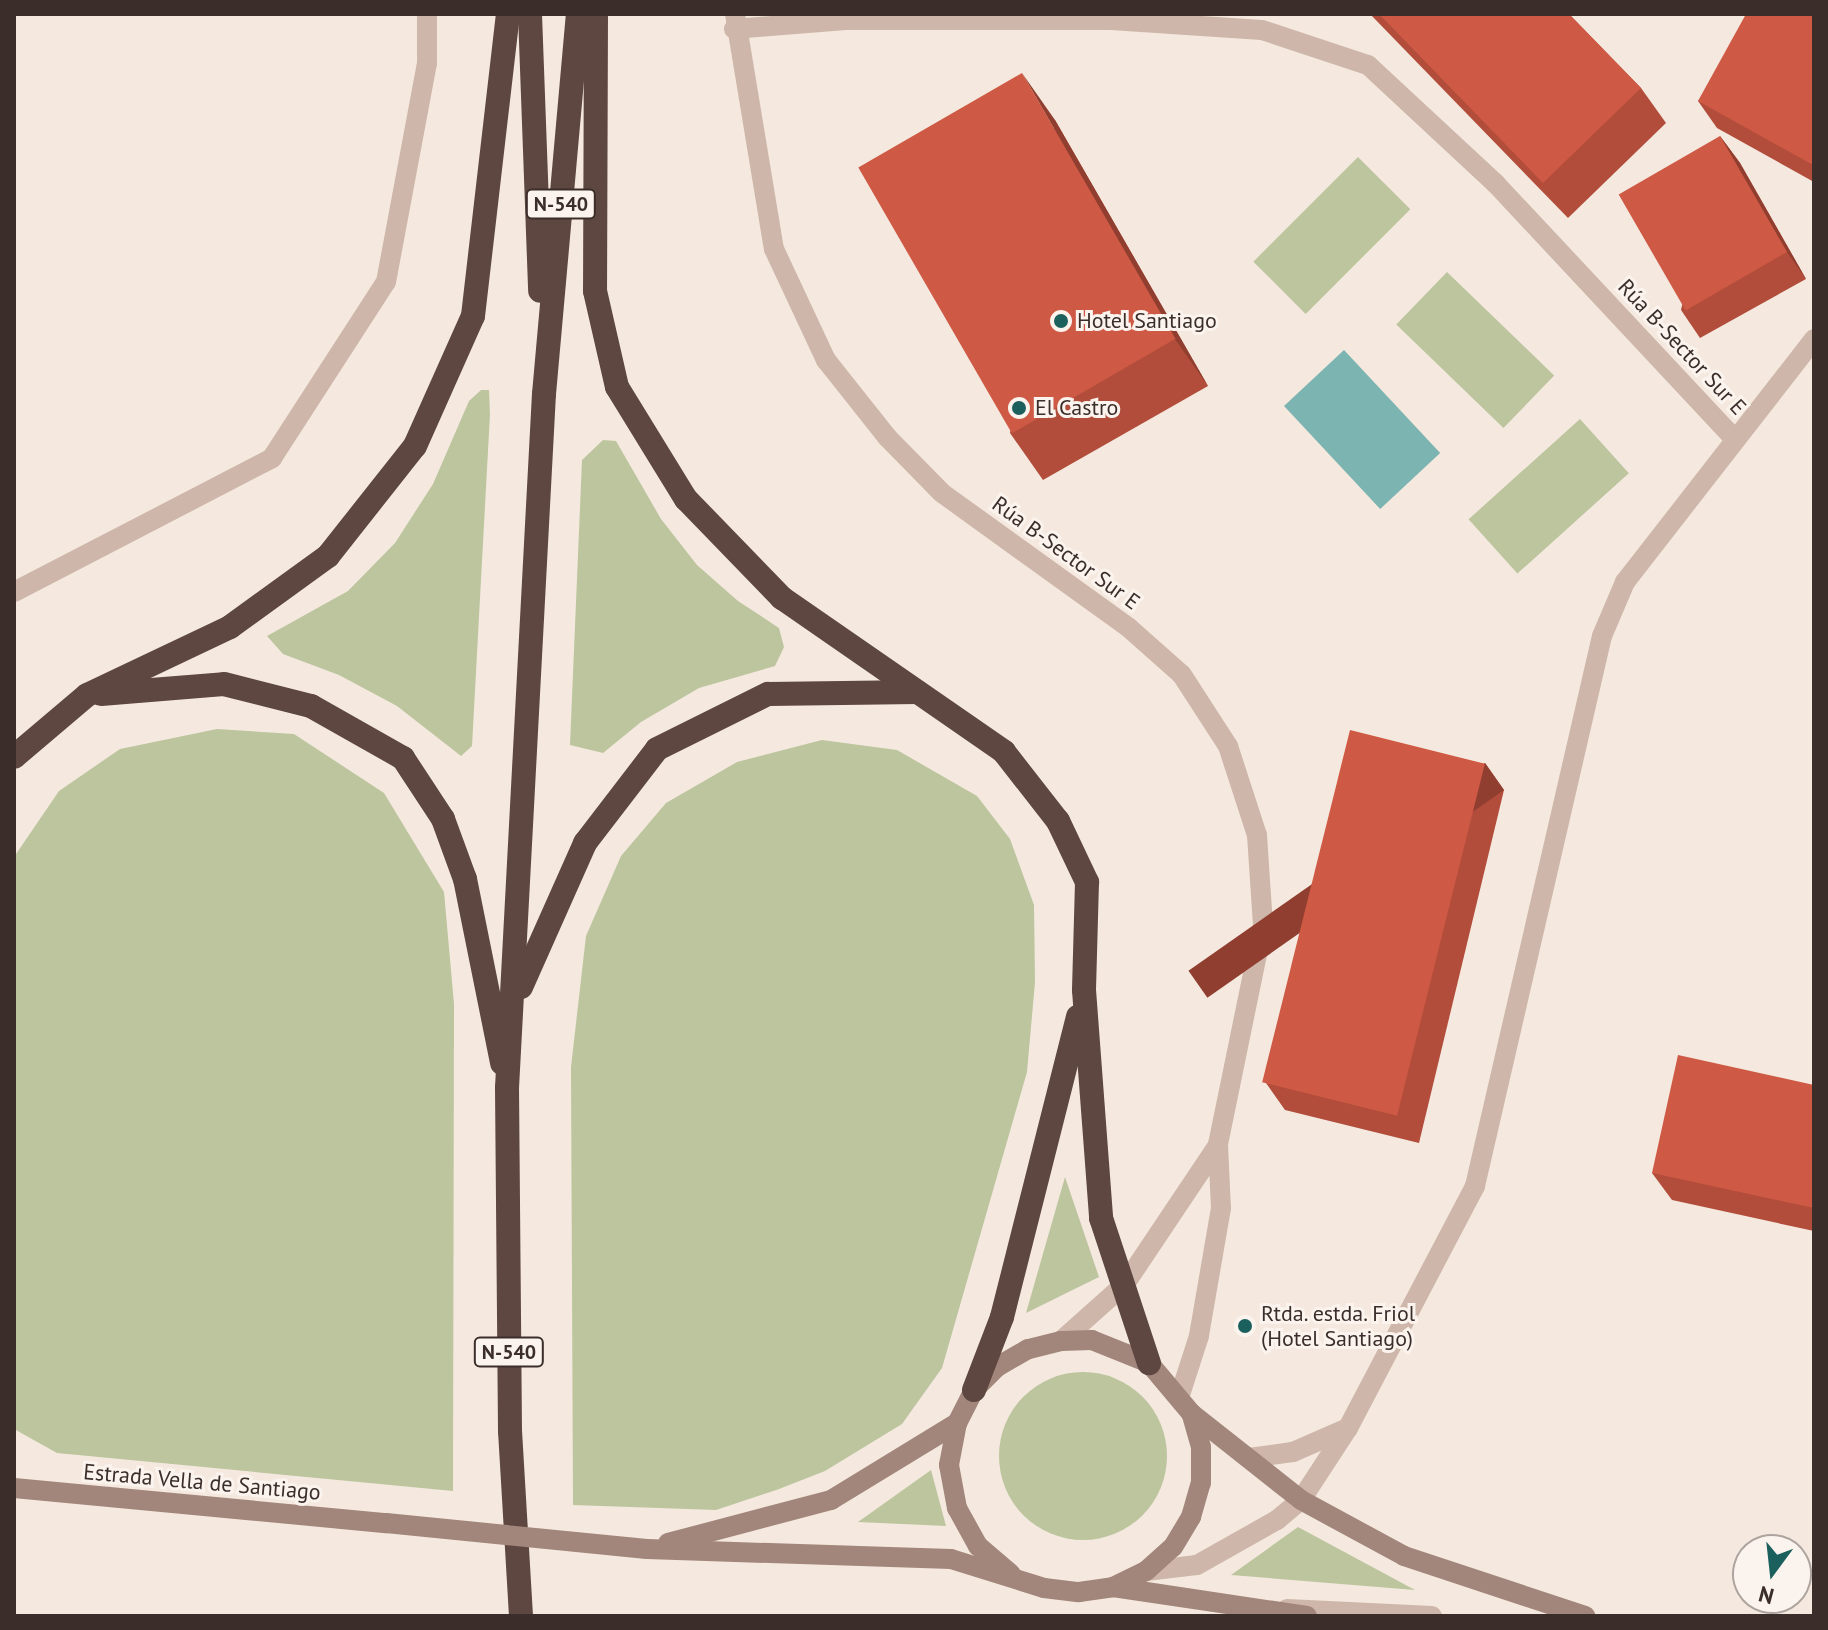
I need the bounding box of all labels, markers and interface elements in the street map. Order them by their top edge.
road number: N-540 [525,188,597,220]
street label: Rúa B-Sector Sur E [1612,274,1752,420]
place label: Hotel Santiago [1077,308,1217,334]
marker: Hotel Santiago [1052,312,1070,330]
place label: El Castro [1035,395,1118,421]
marker: El Castro [1010,399,1028,417]
street label: Rúa B-Sector Sur E [987,491,1145,615]
place label: Rtda. estda. Friol (Hotel Santiago) [1261,1300,1419,1352]
marker: Rtda. estda. Friol (Hotel Santiago) [1236,1317,1254,1335]
road number: N-540 [473,1336,545,1368]
street label: Estrada Vella de Santiago [82,1458,322,1506]
north arrow [1732,1534,1812,1614]
text: N [1756,1580,1777,1611]

